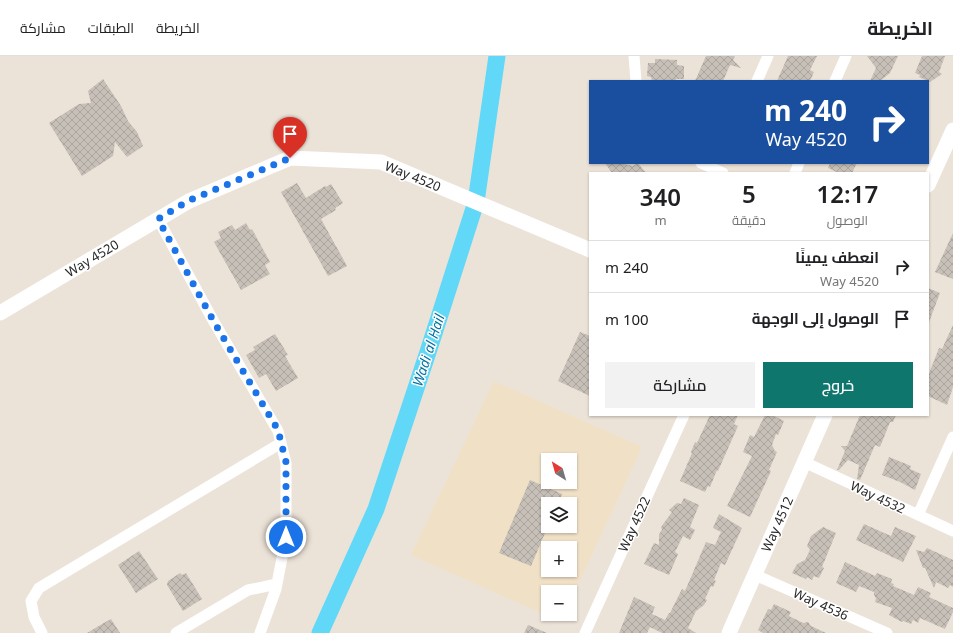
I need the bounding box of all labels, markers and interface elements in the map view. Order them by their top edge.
text: الخريطة [867,15,933,41]
text: مشاركة [20,18,66,37]
text: الطبقات [88,18,134,37]
text: الخريطة [156,18,200,37]
text: 240 m [764,91,847,129]
icon: right [861,96,913,148]
pin [273,117,307,158]
icon: arrive [279,123,301,145]
text: Way 4520 [765,127,847,151]
street label: Way 4520 [382,157,444,195]
text: 5 [742,177,756,210]
text: 12:17 [817,177,878,210]
text: 340 [640,180,681,213]
text: m [654,211,667,229]
text: دقيقة [732,211,766,229]
text: الوصول [827,211,868,229]
street label: Way 4520 [62,235,122,281]
text: انعطف يمينًا [795,247,879,267]
icon: right [891,256,913,278]
text: 240 m [605,257,649,277]
text: Way 4520 [820,272,879,290]
text: الوصول إلى الوجهة [752,308,879,328]
icon: arrive [891,308,913,330]
text: 100 m [605,309,649,329]
water label: Wadi al Hail [407,311,449,389]
button: مشاركة [605,362,755,408]
button: خروج [763,362,913,408]
north arrow [541,453,577,489]
map controls [541,453,577,621]
street label: Way 4532 [848,476,908,518]
street label: Way 4522 [614,493,654,555]
street label: Way 4512 [757,493,797,555]
button: layers [541,497,577,533]
position arrow [265,516,307,558]
button: + [541,541,577,577]
street label: Way 4536 [790,584,852,624]
button: − [541,585,577,621]

